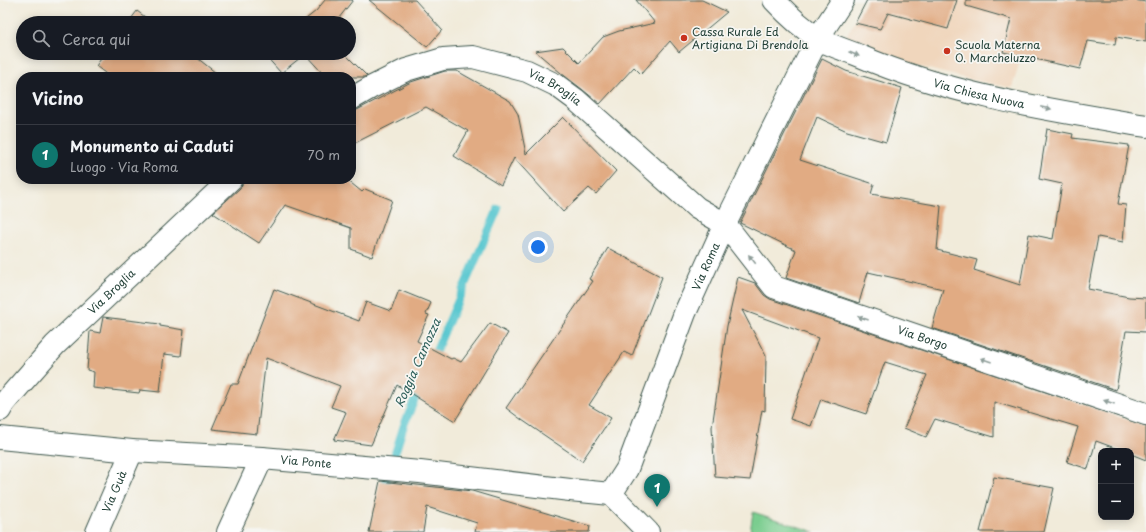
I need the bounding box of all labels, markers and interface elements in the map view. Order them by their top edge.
search box [16,16,356,60]
place label: Cassa Rurale Ed Artigiana Di Brendola [692,23,808,53]
icon: search [30,27,52,49]
text: Cerca qui [62,27,130,50]
marker: Cassa Rurale Ed Artigiana Di Brendola [679,33,689,43]
place label: Scuola Materna O. Marcheluzzo [955,36,1040,66]
marker: Scuola Materna O. Marcheluzzo [942,46,952,56]
one-way arrow [849,51,861,57]
street label: Via Broglia [526,64,586,109]
street label: Via Chiesa Nuova [931,74,1027,113]
text: Vicino [32,85,83,111]
one-way arrow [1040,106,1052,112]
text: Monumento ai Caduti [70,134,234,157]
text: 1 [42,145,48,164]
text: 70 m [307,145,340,164]
text: Luogo · Via Roma [70,157,178,176]
your location [528,237,548,257]
street label: Via Roma [687,239,724,293]
one-way arrow [748,253,756,264]
street label: Via Broglia [84,265,139,318]
one-way arrow [857,314,869,320]
water label: Roggia Camozza [389,315,445,410]
street label: Via Borgo [895,321,950,354]
one-way arrow [980,356,992,362]
one-way arrow [1103,399,1115,405]
map controls [1098,448,1134,520]
button: + [1098,448,1134,484]
street label: Via Ponte [280,451,332,472]
street label: Via Guà [97,467,131,515]
pin: 1 [644,474,670,507]
button: − [1098,484,1134,520]

